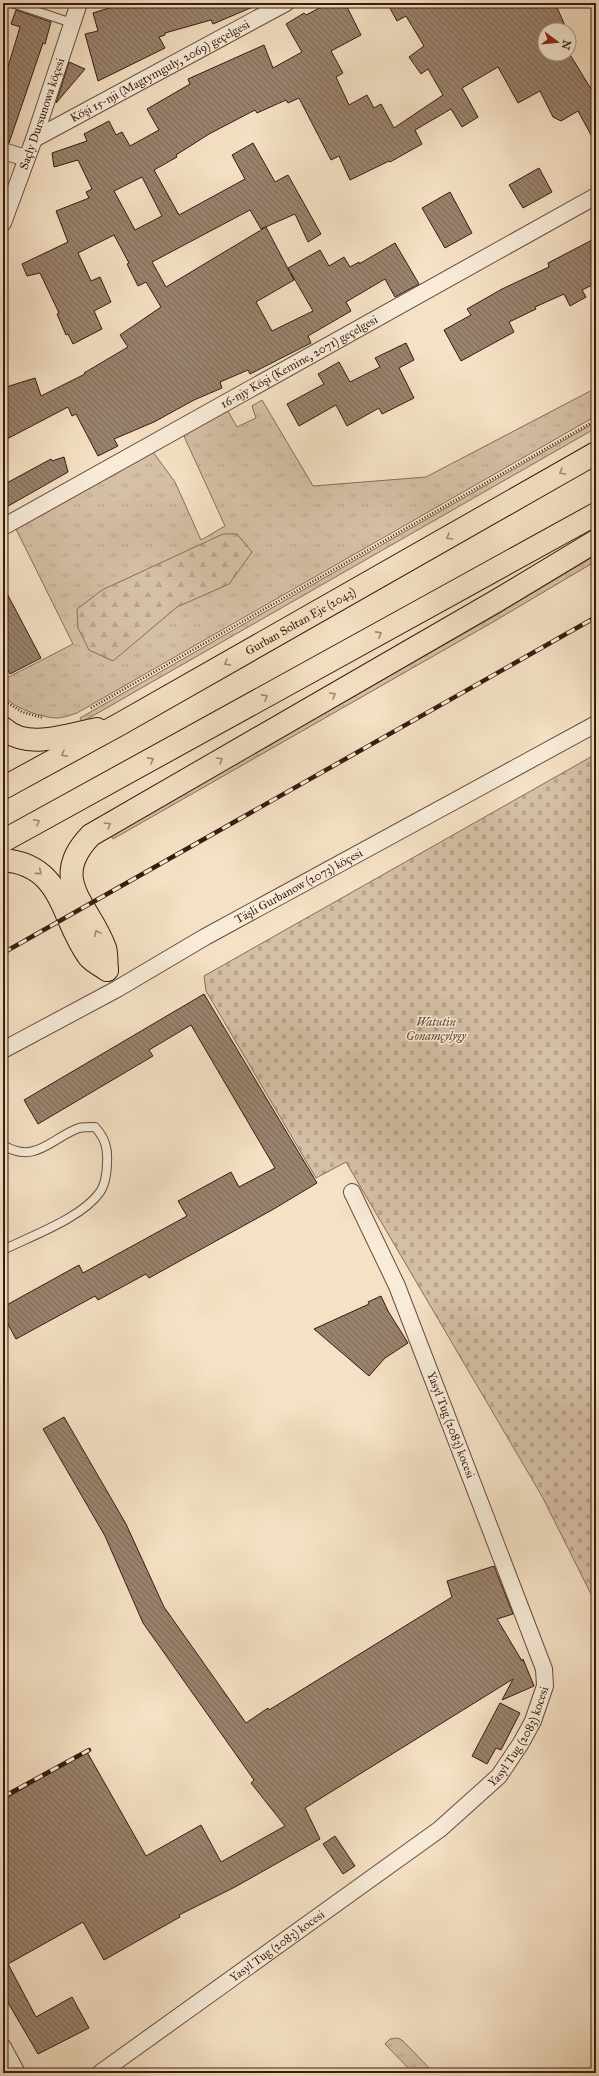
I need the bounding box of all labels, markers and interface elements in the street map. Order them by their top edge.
street label: Köşi 15-nji (Magtymguly, 2069) geçelgesi [68,17,252,125]
north arrow [537,22,577,62]
text: N [558,38,574,52]
street label: Saçly Dursunowa köçesi [16,56,68,171]
street label: 16-njy Köşi (Kemine, 2071) geçelgesi [218,312,381,411]
one-way arrow [559,468,566,475]
one-way arrow [446,532,453,539]
street label: Gurban Soltan Eje (2043) [243,584,358,658]
one-way arrow [375,631,382,639]
one-way arrow [224,659,231,666]
one-way arrow [329,693,336,700]
one-way arrow [261,694,268,701]
one-way arrow [61,750,69,757]
one-way arrow [147,757,154,764]
one-way arrow [216,758,223,765]
one-way arrow [33,820,40,827]
one-way arrow [104,823,111,830]
street label: Täşli Gurbanow (2073) köçesi [232,845,365,926]
one-way arrow [34,867,42,875]
one-way arrow [94,930,102,937]
park label: Watutin Gonamçylygy [406,1015,466,1043]
street label: Yasyl Tug (2083) kocesi [423,1370,478,1481]
street label: Yasyl Tug (2083) kocesi [485,1684,552,1790]
street label: Yasyl Tug (2083) kocesi [227,1907,328,1985]

